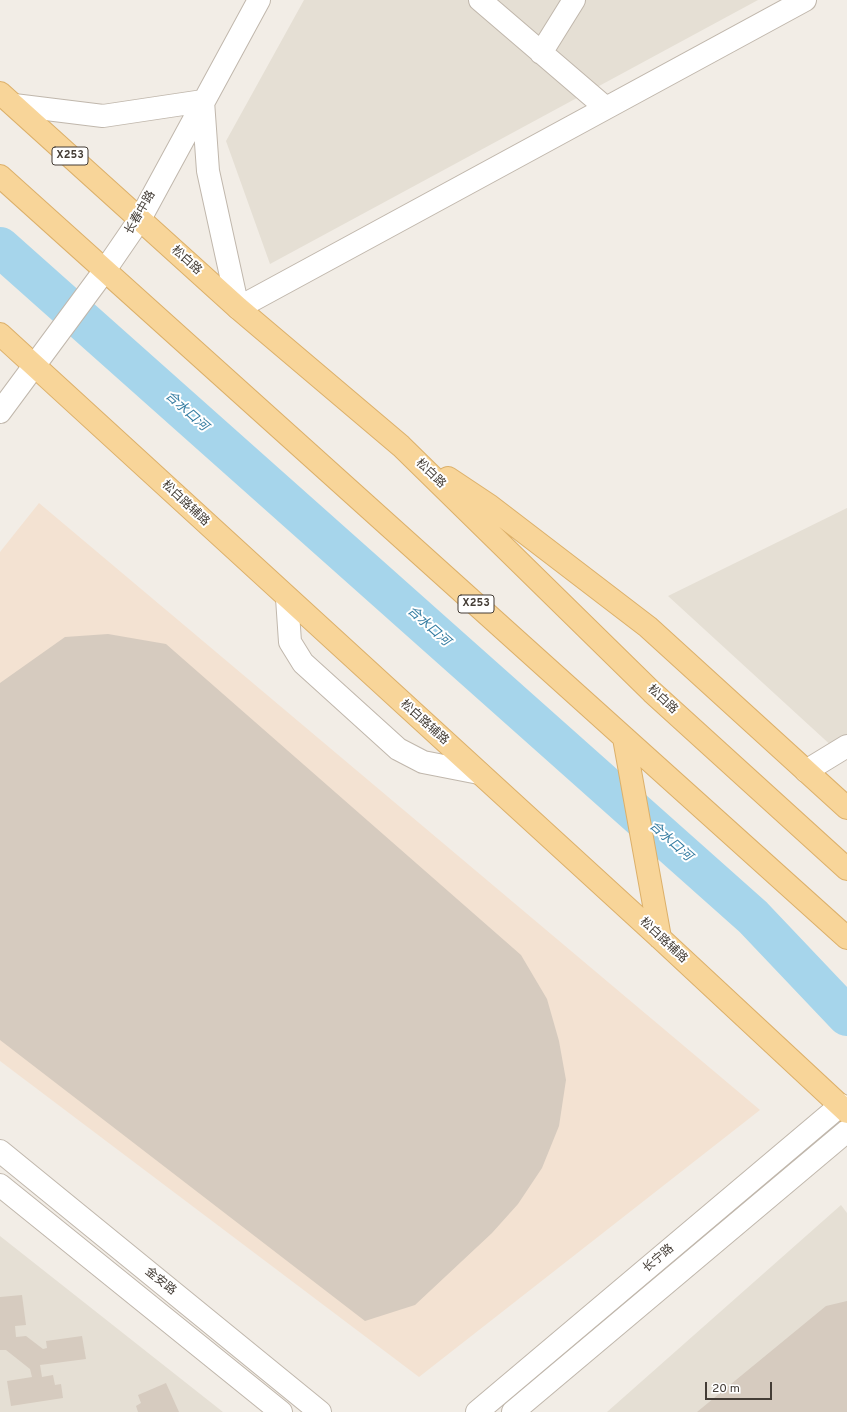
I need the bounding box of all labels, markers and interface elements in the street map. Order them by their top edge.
road number: X253 [52,147,88,165]
street label: 长春中路 [123,189,159,237]
street label: 松白路 [168,244,204,278]
water label: 合水口河 [161,389,211,435]
street label: 松白路 [412,456,448,492]
street label: 松白路辅路 [158,478,212,530]
road number: X253 [458,595,494,613]
water label: 合水口河 [403,604,453,650]
street label: 松白路 [644,682,680,718]
street label: 松白路辅路 [397,698,451,748]
water label: 合水口河 [645,819,695,865]
street label: 松白路辅路 [636,915,690,967]
street label: 长宁路 [641,1242,677,1276]
street label: 金安路 [141,1265,179,1299]
scale bar [707,1374,774,1400]
text: 20 m [712,1381,740,1397]

